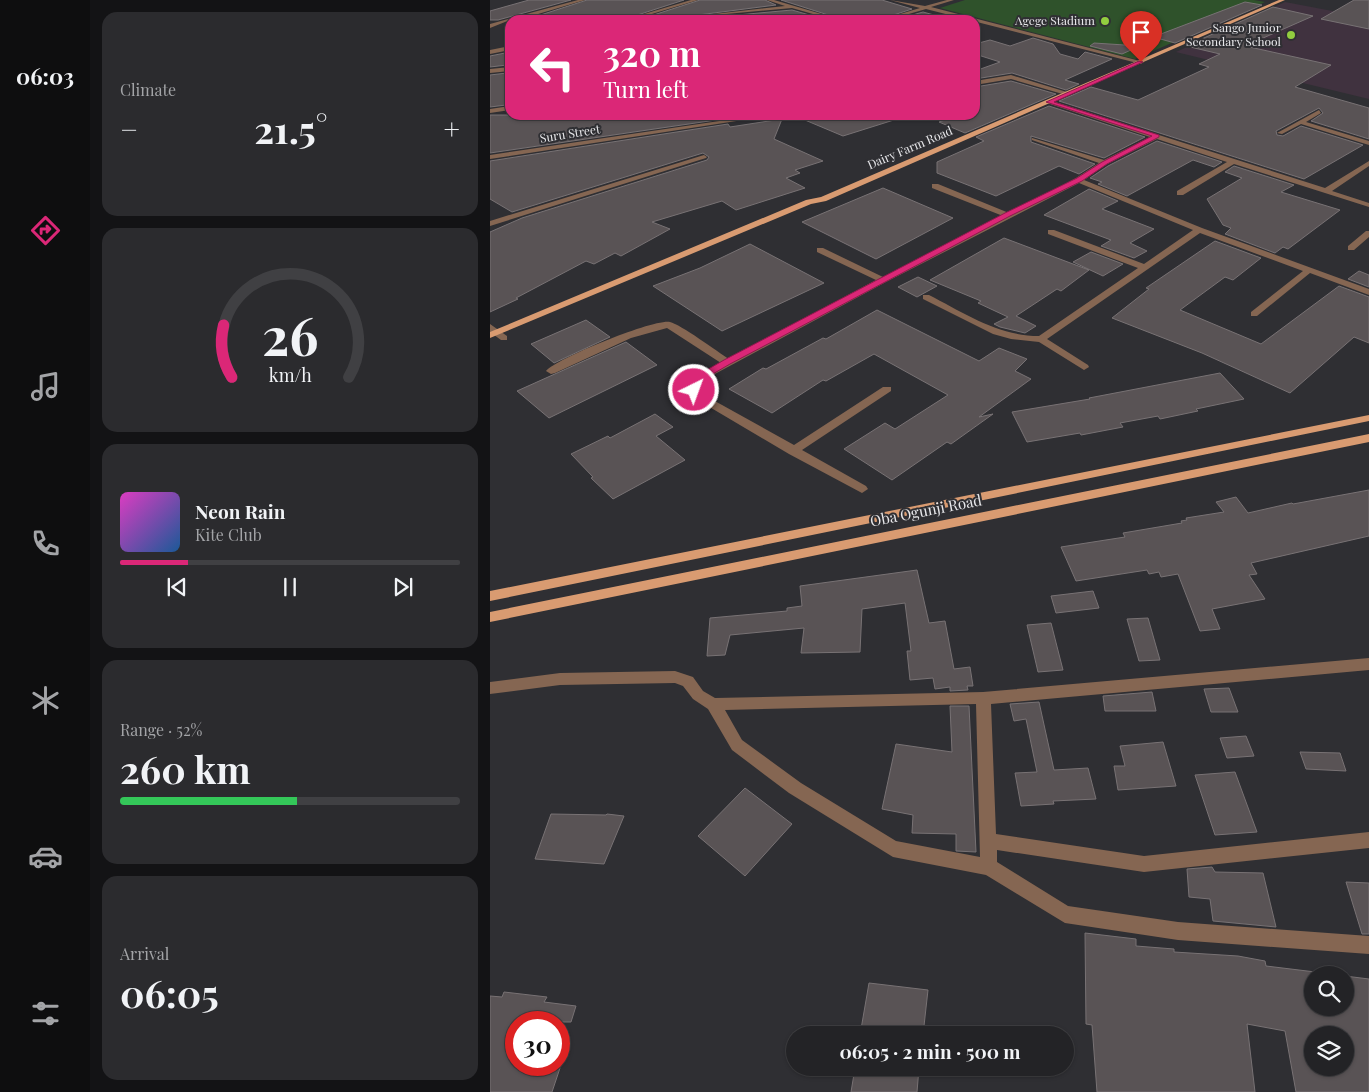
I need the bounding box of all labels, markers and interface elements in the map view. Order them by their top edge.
pin [1120,11,1162,62]
place label: Agege Stadium [1014,12,1095,28]
marker: Agege Stadium [1099,15,1111,27]
icon: arrive [1127,18,1155,46]
place label: Sango Junior Secondary School [1186,19,1282,49]
text: 320 m [603,29,701,76]
marker: Sango Junior Secondary School [1285,29,1297,41]
icon: left [520,35,585,100]
text: 06:03 [16,61,74,91]
text: Turn left [603,74,688,104]
text: Climate [120,79,176,100]
text: 21.5° [254,103,327,154]
text: − [120,110,138,147]
text: + [444,110,460,147]
street label: Suru Street [538,120,602,146]
street label: Dairy Farm Road [865,122,955,172]
icon: directions [28,213,63,248]
text: 26 [262,300,318,369]
text: km/h [269,363,312,386]
position arrow [667,363,719,415]
icon: music [28,369,63,404]
street label: Oba Ogunji Road [868,489,984,531]
text: Neon Rain [195,498,285,524]
text: Kite Club [195,524,262,545]
icon: phone [28,526,63,561]
icon: previous [163,573,191,601]
icon: pause [276,573,304,601]
icon: next [389,573,417,601]
icon: climate [28,683,63,718]
text: Range · 52% [120,719,202,740]
text: 260 km [120,743,251,794]
icon: car [28,839,63,874]
text: Arrival [120,943,169,964]
map controls [1304,966,1354,1076]
button: search [1304,966,1354,1016]
text: 06:05 [120,967,219,1018]
icon: filters [28,996,63,1031]
speed limit sign: 30 [505,1011,570,1076]
button: layers [1304,1026,1354,1076]
text: 06:05 · 2 min · 500 m [839,1038,1021,1064]

